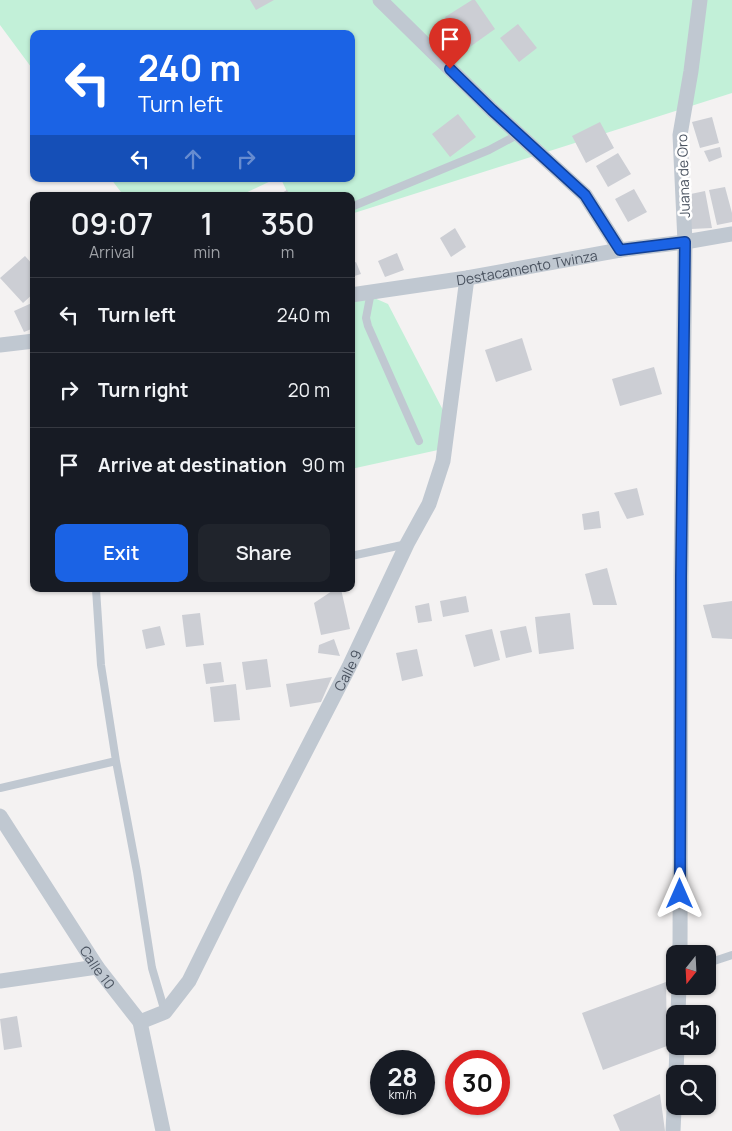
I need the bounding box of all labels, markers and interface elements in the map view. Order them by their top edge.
pin [429,18,471,69]
icon: arrive [436,25,464,53]
text: 240 m [138,44,241,92]
icon: left [55,50,120,115]
text: Turn left [138,89,223,119]
street label: Juana de Oro [672,134,694,218]
icon: left [126,145,154,173]
icon: ahead [179,145,207,173]
icon: right [232,145,260,173]
text: 09:07 [70,203,153,244]
text: 1 [201,203,213,244]
text: 350 [261,203,315,244]
text: Arrival [89,241,135,263]
text: min [193,241,220,263]
text: m [281,241,294,263]
street label: Destacamento Twinza [455,245,599,289]
icon: left [55,301,83,329]
text: Turn left [98,302,176,328]
text: 240 m [277,302,330,328]
icon: right [55,376,83,404]
text: Turn right [98,377,188,403]
text: 20 m [288,377,330,403]
icon: arrive [55,451,83,479]
text: Arrive at destination [98,452,287,478]
text: 90 m [302,452,345,478]
button: Exit [55,524,188,582]
button: Share [198,524,330,582]
street label: Calle 9 [329,646,365,694]
position arrow [653,867,705,919]
street label: Calle 10 [76,942,120,993]
north arrow [666,945,716,995]
map controls [666,945,716,1115]
button: sound [666,1005,716,1055]
speed limit sign: 30 [445,1050,510,1115]
text: 28 [387,1059,418,1094]
button: search [666,1065,716,1115]
text: km/h [389,1086,416,1103]

